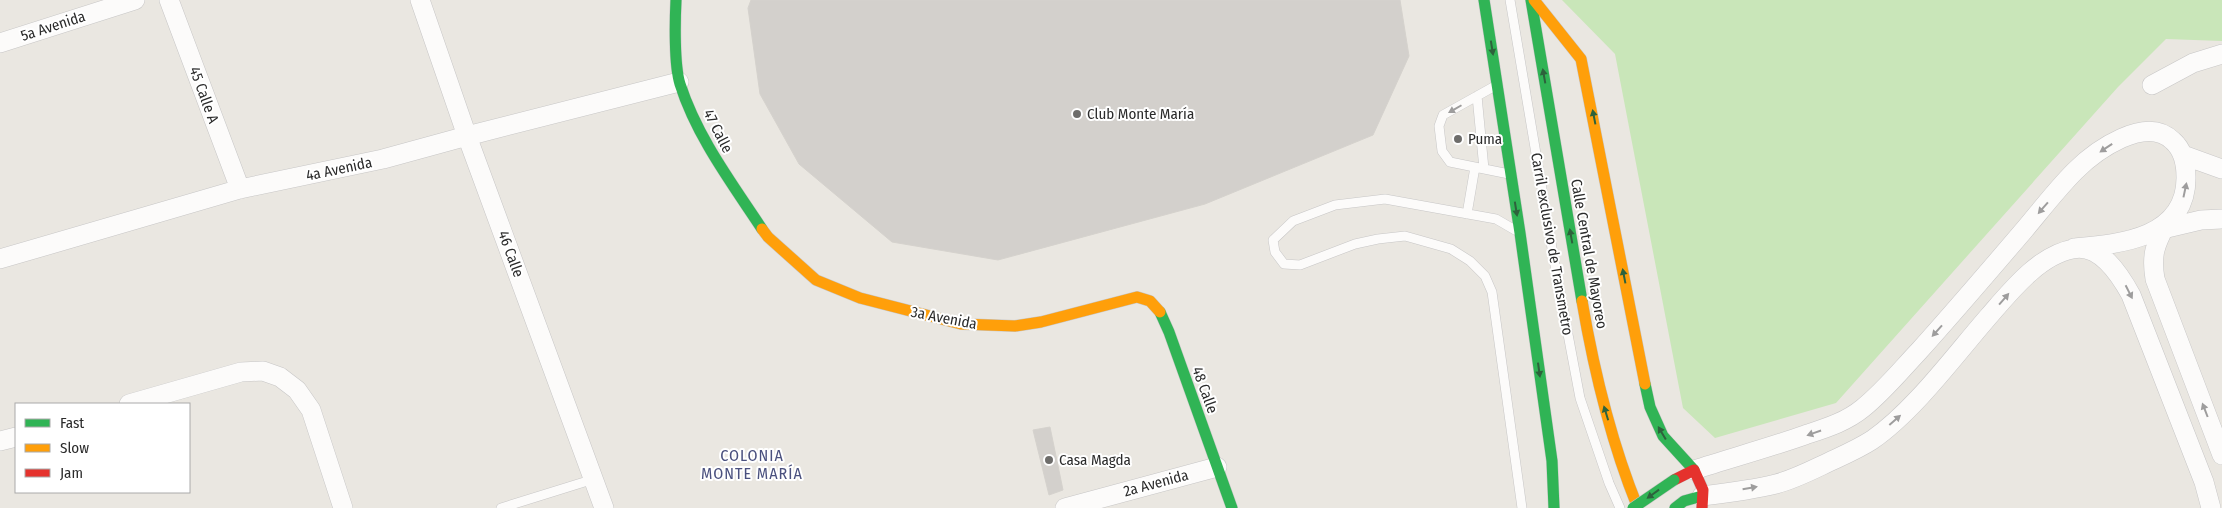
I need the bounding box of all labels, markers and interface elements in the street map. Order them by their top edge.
street label: 5a Avenida [18,7,88,45]
one-way arrow [1488,41,1496,57]
street label: 45 Calle A [185,64,223,126]
one-way arrow [1539,68,1547,84]
one-way arrow [1448,104,1461,113]
place label: Club Monte María [1087,105,1194,123]
street label: 47 Calle [699,106,737,156]
marker: Club Monte María [1071,108,1083,120]
one-way arrow [1589,108,1597,124]
place label: Puma [1468,130,1502,148]
marker: Puma [1452,133,1464,145]
one-way arrow [2099,143,2113,153]
street label: Carril exclusivo de Transmetro [1527,151,1577,337]
street label: 4a Avenida [304,153,374,185]
street label: Calle Central de Mayoreo [1567,178,1611,330]
one-way arrow [2181,181,2189,197]
one-way arrow [1513,201,1521,217]
one-way arrow [2038,201,2049,214]
street label: 46 Calle [494,228,528,280]
one-way arrow [1566,228,1574,244]
one-way arrow [1620,268,1628,284]
one-way arrow [2125,285,2133,299]
one-way arrow [1998,293,2009,306]
street label: 3a Avenida [910,303,978,333]
one-way arrow [1931,324,1943,336]
one-way arrow [1535,362,1543,378]
street label: 48 Calle [1188,364,1222,416]
one-way arrow [2201,402,2208,417]
legend [15,403,190,493]
one-way arrow [1601,405,1609,420]
text: Fast [60,414,84,432]
one-way arrow [1889,415,1902,426]
one-way arrow [1657,427,1666,440]
one-way arrow [1806,429,1821,437]
text: Slow [60,439,89,457]
district label: COLONIA MONTE MARÍA [701,446,803,483]
place label: Casa Magda [1059,451,1131,469]
marker: Casa Magda [1043,454,1055,466]
text: Jam [60,464,83,482]
street label: 2a Avenida [1122,466,1190,500]
one-way arrow [1742,484,1758,492]
one-way arrow [1646,489,1660,499]

